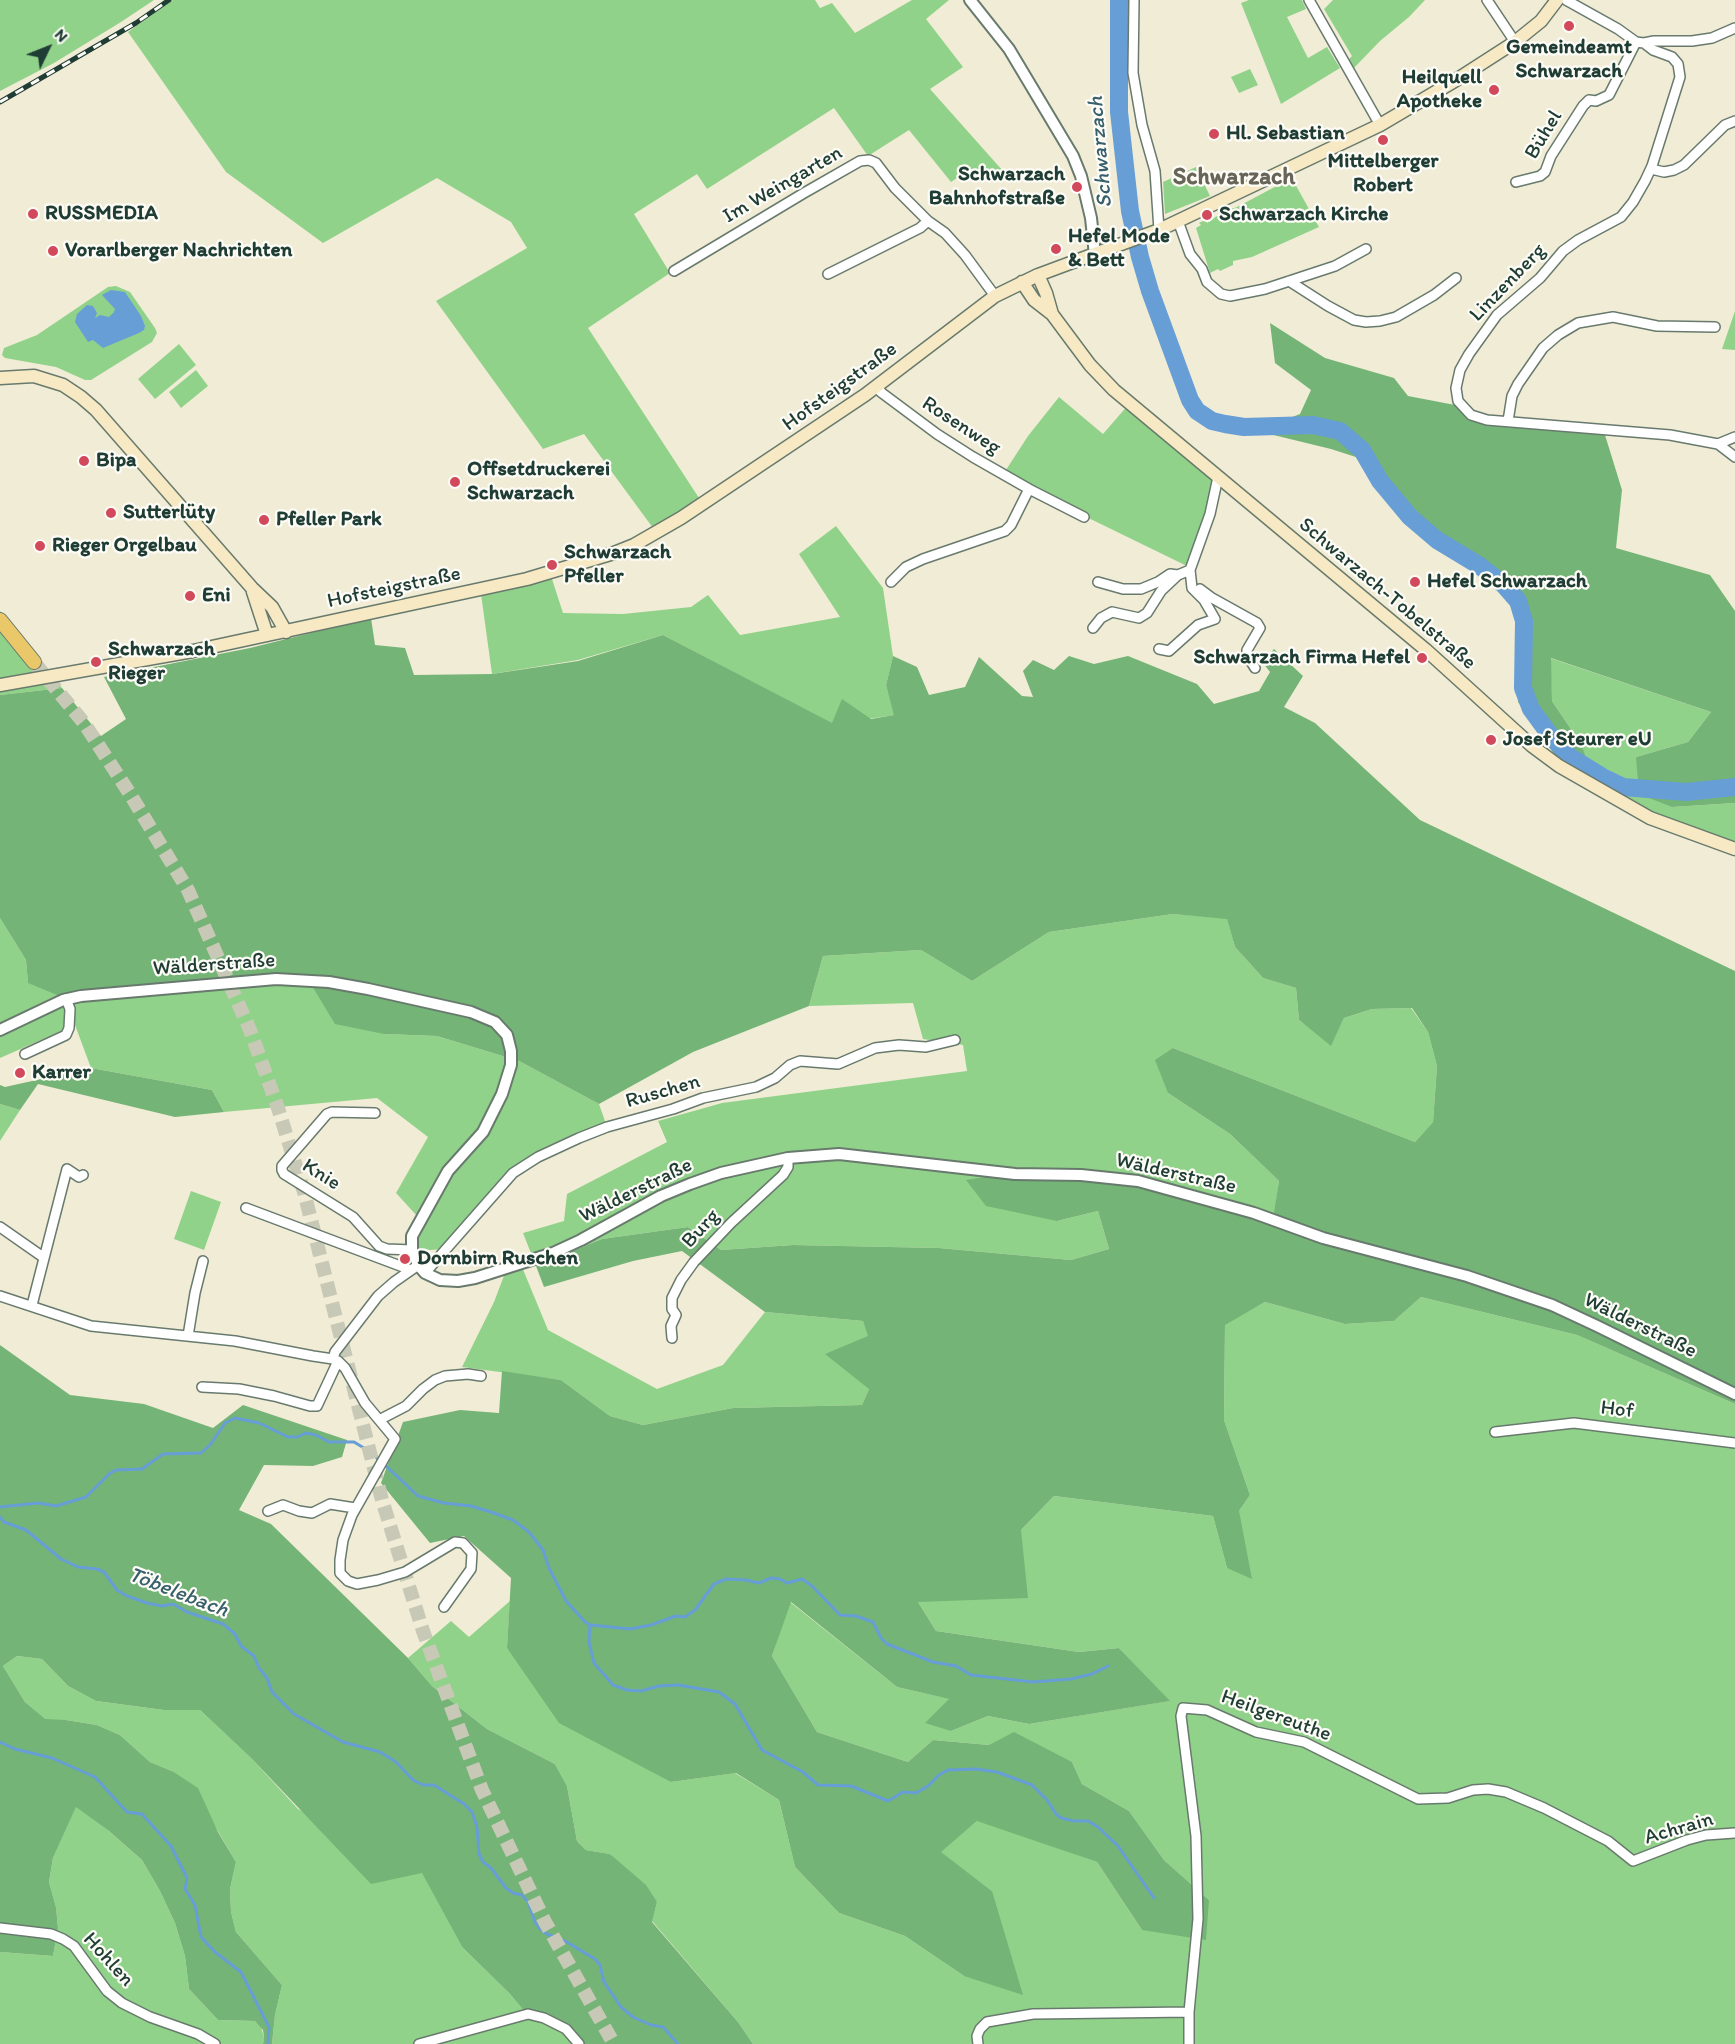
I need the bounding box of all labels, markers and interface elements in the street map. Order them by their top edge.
north arrow [18,18,78,78]
marker: Gemeindeamt Schwarzach [1562,19,1576,33]
text: N [51,25,72,46]
place label: Gemeindeamt Schwarzach [1506,35,1632,85]
place label: Heilquell Apotheke [1397,65,1482,115]
marker: Heilquell Apotheke [1487,83,1501,97]
water label: Schwarzach [1083,95,1119,209]
street label: Bühel [1520,106,1568,164]
place label: Hl. Sebastian [1226,121,1345,147]
marker: Hl. Sebastian [1207,127,1221,141]
marker: Mittelberger Robert [1376,133,1390,147]
street label: Im Weingarten [719,141,847,229]
place label: Mittelberger Robert [1328,149,1438,199]
place label: Schwarzach Bahnhofstraße [929,162,1065,212]
district label: Schwarzach [1173,164,1295,192]
marker: Schwarzach Bahnhofstraße [1070,180,1084,194]
place label: RUSSMEDIA [45,201,158,227]
place label: Schwarzach Kirche [1219,202,1389,228]
marker: RUSSMEDIA [26,207,40,221]
marker: Schwarzach Kirche [1200,208,1214,222]
place label: Hefel Mode & Bett [1068,224,1170,274]
place label: Vorarlberger Nachrichten [65,238,292,264]
street label: Linzenberg [1465,239,1551,327]
marker: Hefel Mode & Bett [1049,242,1063,256]
marker: Vorarlberger Nachrichten [46,244,60,258]
street label: Hofsteigstraße [778,337,902,437]
street label: Rosenweg [917,391,1005,461]
place label: Bipa [96,448,136,474]
marker: Bipa [77,454,91,468]
place label: Offsetdruckerei Schwarzach [467,457,610,507]
marker: Offsetdruckerei Schwarzach [448,475,462,489]
place label: Sutterlüty [123,500,215,526]
marker: Sutterlüty [104,506,118,520]
place label: Pfeller Park [276,507,382,533]
street label: Schwarzach-Tobelstraße [1293,512,1481,676]
marker: Pfeller Park [257,513,271,527]
place label: Rieger Orgelbau [52,533,197,559]
marker: Rieger Orgelbau [33,539,47,553]
place label: Schwarzach Pfeller [564,540,671,590]
marker: Schwarzach Pfeller [545,558,559,572]
street label: Hofsteigstraße [325,562,463,614]
place label: Hefel Schwarzach [1427,569,1587,595]
marker: Hefel Schwarzach [1408,575,1422,589]
place label: Eni [202,583,231,609]
marker: Eni [183,589,197,603]
place label: Schwarzach Rieger [108,637,215,687]
place label: Schwarzach Firma Hefel [1193,645,1410,671]
marker: Schwarzach Firma Hefel [1415,651,1429,665]
marker: Schwarzach Rieger [89,655,103,669]
place label: Josef Steurer eU [1503,727,1652,753]
marker: Josef Steurer eU [1484,733,1498,747]
street label: Wälderstraße [152,948,276,982]
place label: Karrer [32,1060,91,1086]
marker: Karrer [13,1066,27,1080]
street label: Ruschen [623,1069,703,1115]
street label: Wälderstraße [1113,1148,1239,1200]
street label: Wälderstraße [575,1153,697,1229]
street label: Knie [297,1154,345,1196]
street label: Burg [677,1204,725,1254]
place label: Dornbirn Ruschen [417,1246,578,1272]
marker: Dornbirn Ruschen [398,1252,412,1266]
street label: Wälderstraße [1579,1288,1701,1364]
street label: Hof [1599,1395,1635,1425]
water label: Töbelebach [124,1562,232,1624]
street label: Heilgereuthe [1218,1684,1334,1748]
street label: Achrain [1642,1807,1716,1851]
street label: Hohlen [77,1928,139,1992]

